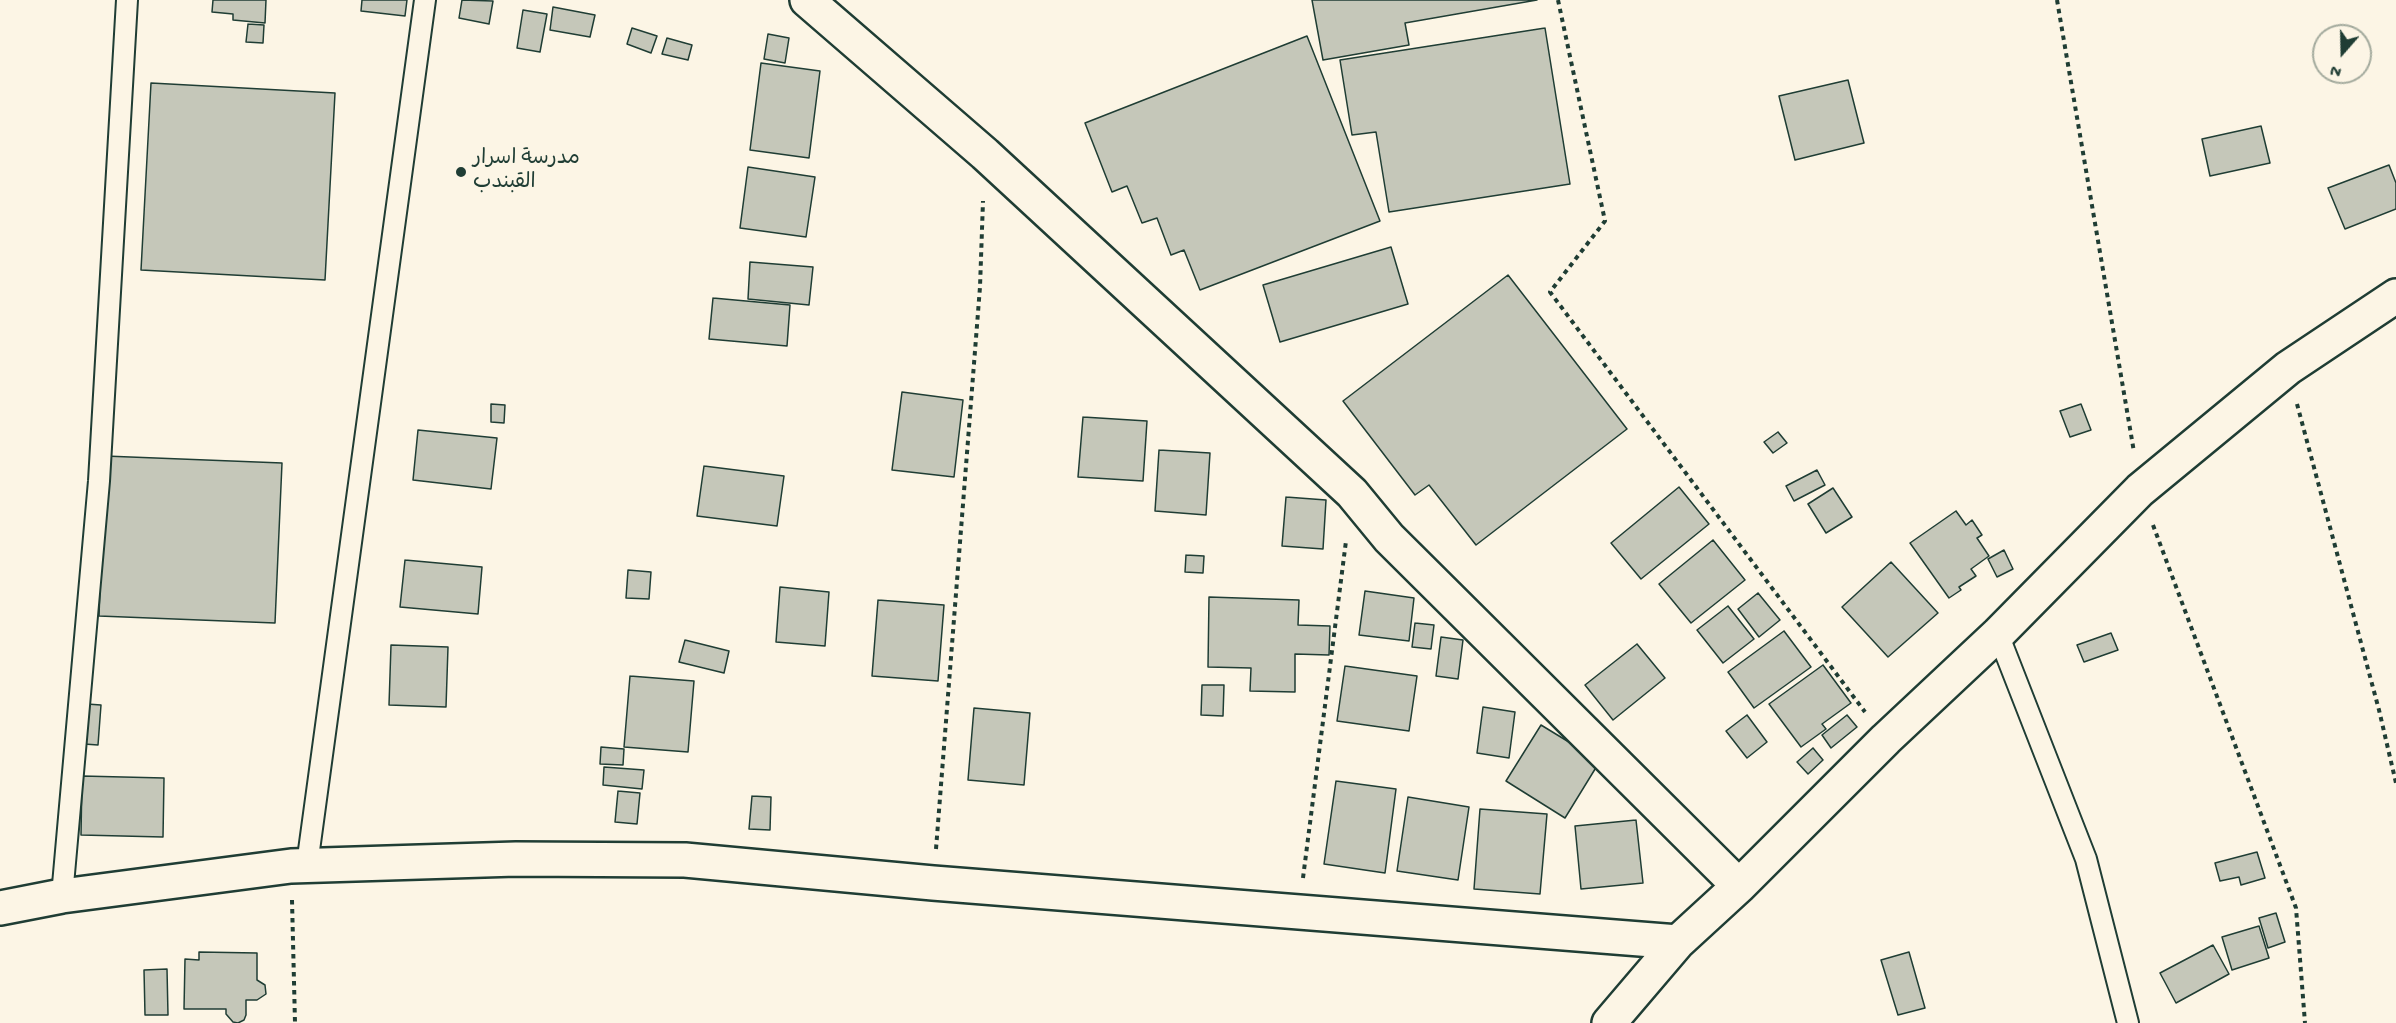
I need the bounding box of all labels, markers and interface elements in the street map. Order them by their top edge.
north arrow [2312,24,2372,84]
text: N [2328,59,2345,80]
place label: مدرسة اسرار القبندب [473,147,580,197]
marker: مدرسة اسرار القبندب [454,165,468,179]

